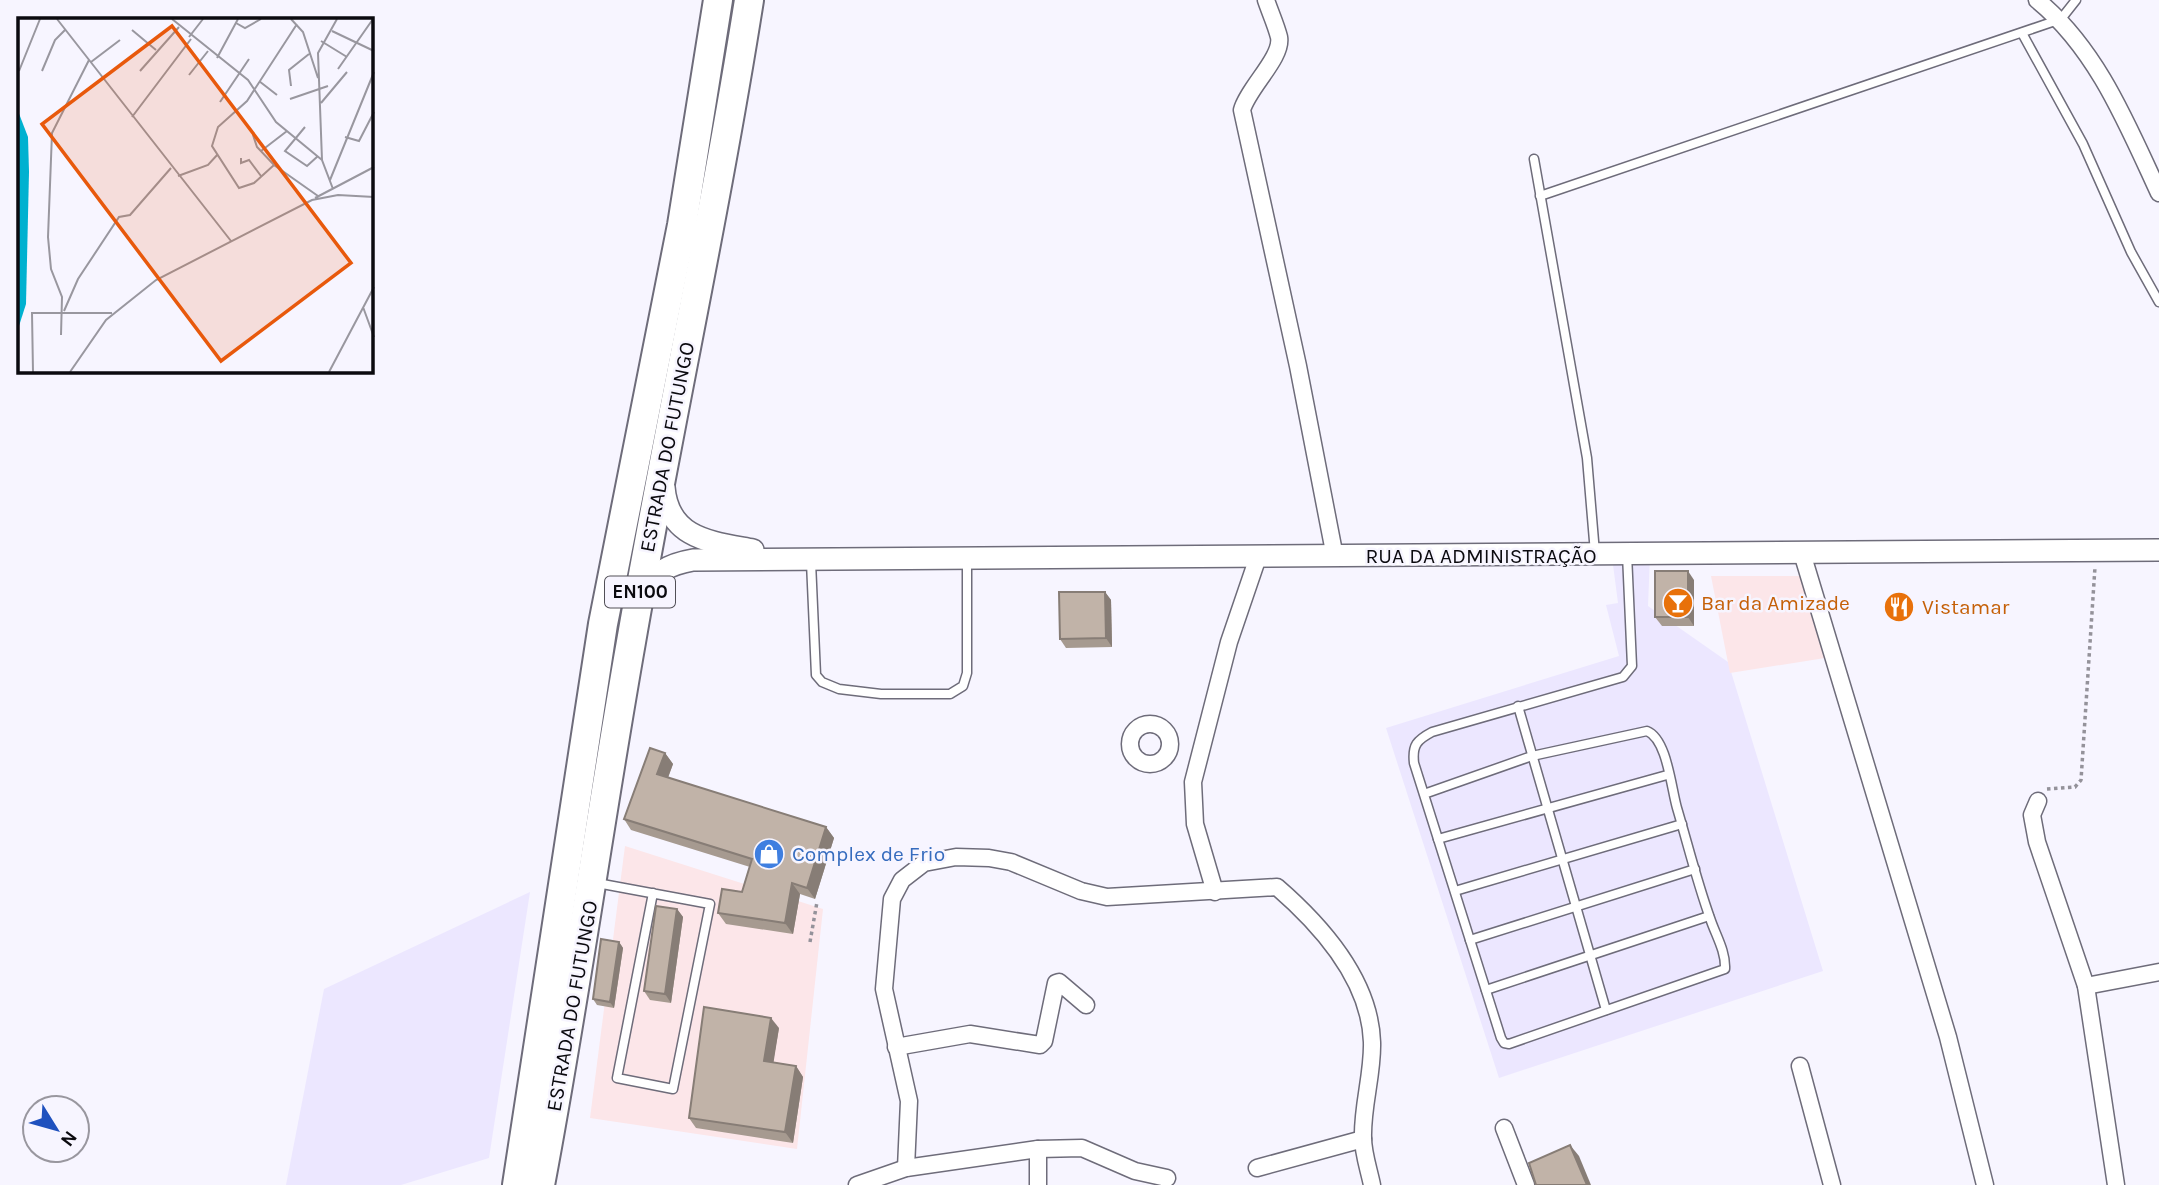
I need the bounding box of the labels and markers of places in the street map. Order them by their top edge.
bar icon: Bar da Amizade [1661,586,1695,620]
restaurant icon: Vistamar [1882,590,1916,624]
place label: Bar da Amizade [1701,591,1850,615]
place label: Vistamar [1922,595,2010,619]
shop icon: Complex de Frio [752,837,786,871]
place label: Complex de Frio [792,842,945,866]

